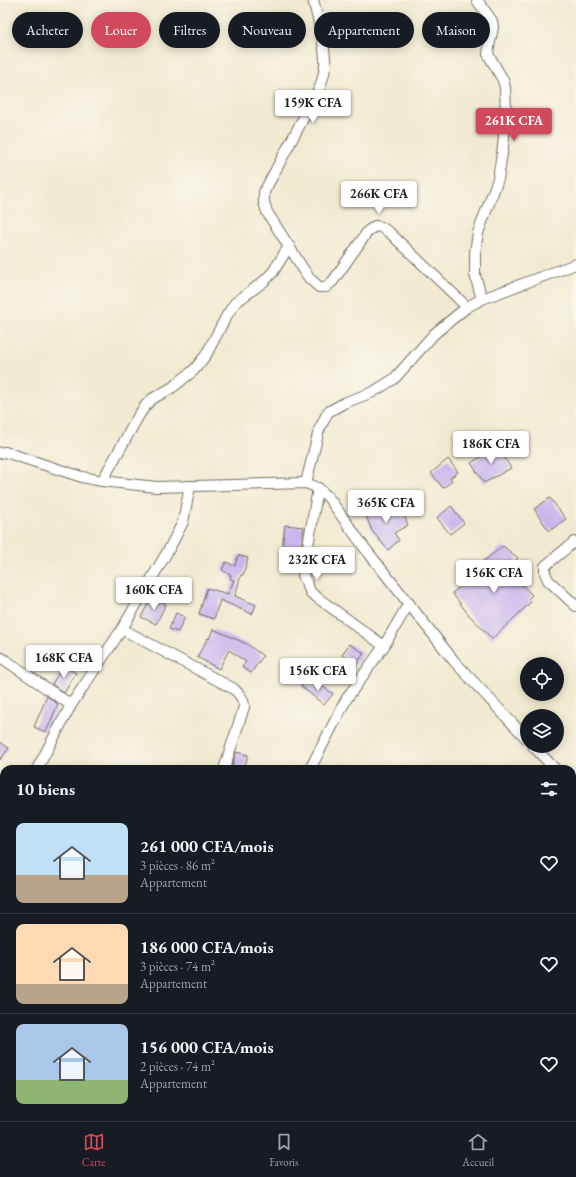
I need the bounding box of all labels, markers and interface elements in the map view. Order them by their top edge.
chip: Acheter [12,12,83,48]
chip: Louer [91,12,151,48]
chip: Filtres [159,12,220,48]
chip: Nouveau [228,12,306,48]
chip: Appartement [314,12,414,48]
chip: Maison [422,12,490,48]
pin: 159K CFA [272,90,354,124]
text: 159K CFA [284,94,342,111]
pin: 261K CFA [473,108,555,142]
text: 261K CFA [485,112,543,129]
pin: 266K CFA [338,181,420,215]
text: 266K CFA [350,185,408,202]
pin: 186K CFA [450,431,532,465]
text: 186K CFA [462,435,520,452]
pin: 365K CFA [345,490,427,524]
text: 365K CFA [357,494,415,511]
pin: 232K CFA [276,547,358,581]
text: 232K CFA [288,551,346,568]
pin: 156K CFA [453,560,535,594]
text: 156K CFA [465,564,523,581]
pin: 160K CFA [113,577,195,611]
text: 160K CFA [125,581,183,598]
pin: 168K CFA [23,645,105,679]
text: 168K CFA [35,649,93,666]
map controls [520,657,564,753]
button: locate [520,657,564,701]
pin: 156K CFA [277,658,359,692]
text: 156K CFA [289,662,347,679]
button: layers [520,709,564,753]
text: 10 biens [16,778,75,800]
icon: filters [538,778,560,800]
text: 261 000 CFA/mois [140,835,274,857]
icon: home [48,839,96,887]
icon: heart [538,852,560,874]
text: 3 pièces · 86 m² [140,857,215,874]
text: Appartement [140,874,207,891]
text: 186 000 CFA/mois [140,936,274,958]
icon: home [48,940,96,988]
icon: heart [538,953,560,975]
text: 3 pièces · 74 m² [140,958,215,975]
text: Appartement [140,975,207,992]
text: 156 000 CFA/mois [140,1036,274,1058]
icon: home [48,1040,96,1088]
icon: heart [538,1053,560,1075]
text: 2 pièces · 74 m² [140,1058,215,1075]
text: Appartement [140,1075,207,1092]
tab: Carte [82,1131,105,1169]
tab: Favoris [269,1131,299,1169]
tab: Accueil [462,1131,494,1169]

